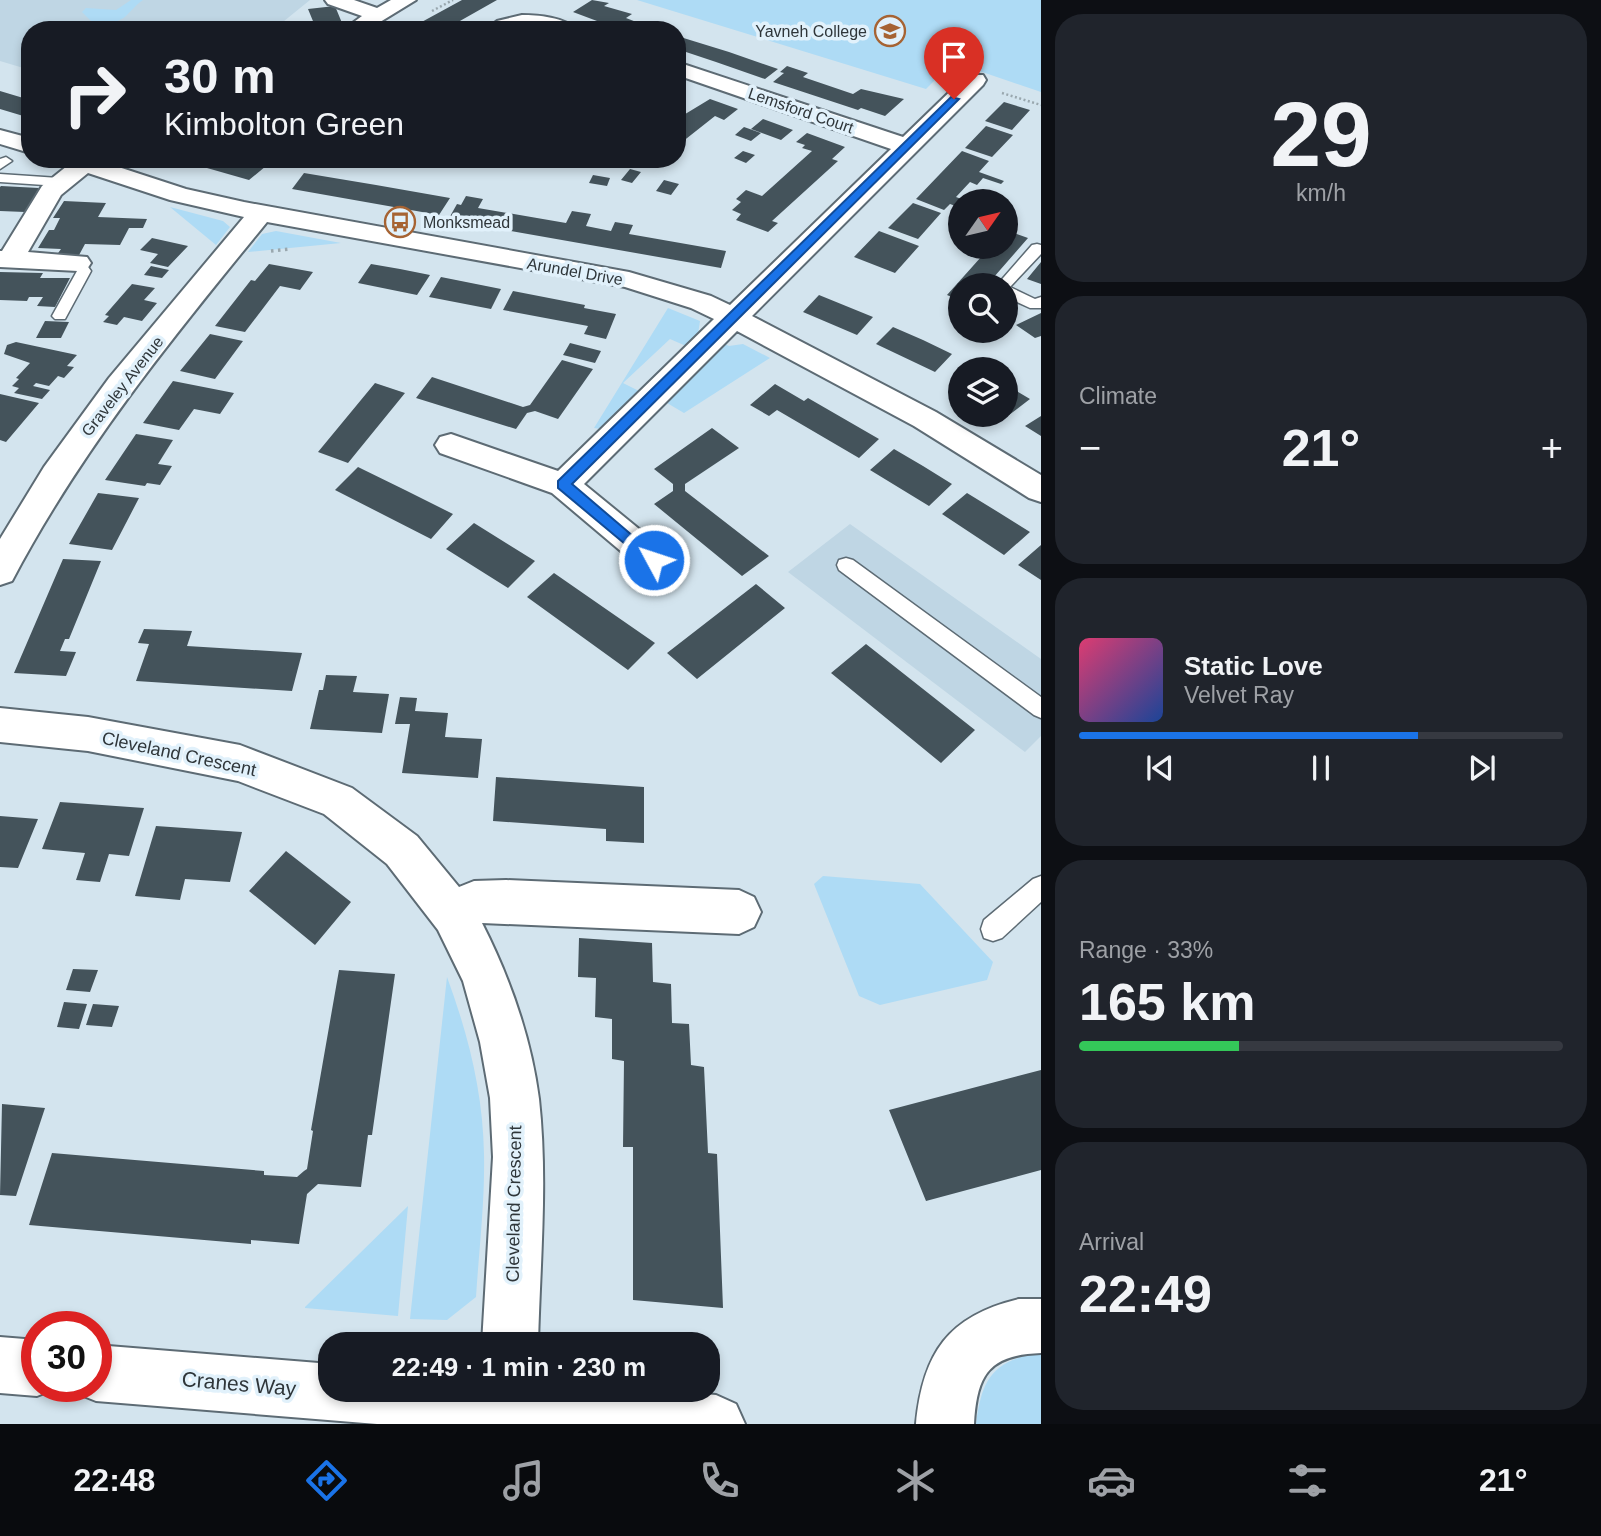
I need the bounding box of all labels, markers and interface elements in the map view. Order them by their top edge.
school or university icon: Yavneh College [873,14,907,48]
place label: Yavneh College [755,23,867,40]
pin [924,27,984,99]
icon: arrive [935,38,973,76]
icon: right [49,49,140,140]
text: 30 m [164,49,276,103]
street label: Lemsford Court [746,84,856,137]
text: 29 [1270,84,1372,185]
text: Kimbolton Green [164,106,404,142]
text: km/h [1296,180,1346,206]
north arrow [948,189,1018,259]
map controls [948,189,1018,427]
bus stop icon: Monksmead [383,205,417,239]
place label: Monksmead [423,214,510,231]
street label: Arundel Drive [526,255,624,288]
button: search [948,273,1018,343]
street label: Graveley Avenue [78,333,167,439]
button: layers [948,357,1018,427]
text: Climate [1079,383,1157,409]
text: 21° [1282,419,1360,477]
text: − [1079,427,1101,469]
text: + [1541,427,1563,469]
position arrow [617,523,691,597]
text: Static Love [1184,651,1323,681]
text: Velvet Ray [1184,682,1294,708]
street label: Cleveland Crescent [100,728,258,780]
icon: previous [1141,749,1179,787]
icon: pause [1302,749,1340,787]
icon: next [1463,749,1501,787]
text: Range · 33% [1079,937,1213,963]
text: 165 km [1079,973,1255,1031]
street label: Cleveland Crescent [503,1125,525,1283]
text: Arrival [1079,1229,1144,1255]
text: 22:49 [1079,1265,1212,1323]
speed limit sign: 30 [21,1311,112,1402]
text: 22:49 · 1 min · 230 m [392,1352,646,1382]
street label: Cranes Way [181,1367,298,1400]
icon: directions [302,1456,351,1505]
icon: music [499,1456,548,1505]
icon: phone [695,1456,744,1505]
icon: climate [891,1456,940,1505]
icon: car [1087,1456,1136,1505]
icon: filters [1283,1456,1332,1505]
text: 22:48 [74,1462,155,1498]
text: 21° [1479,1462,1527,1498]

